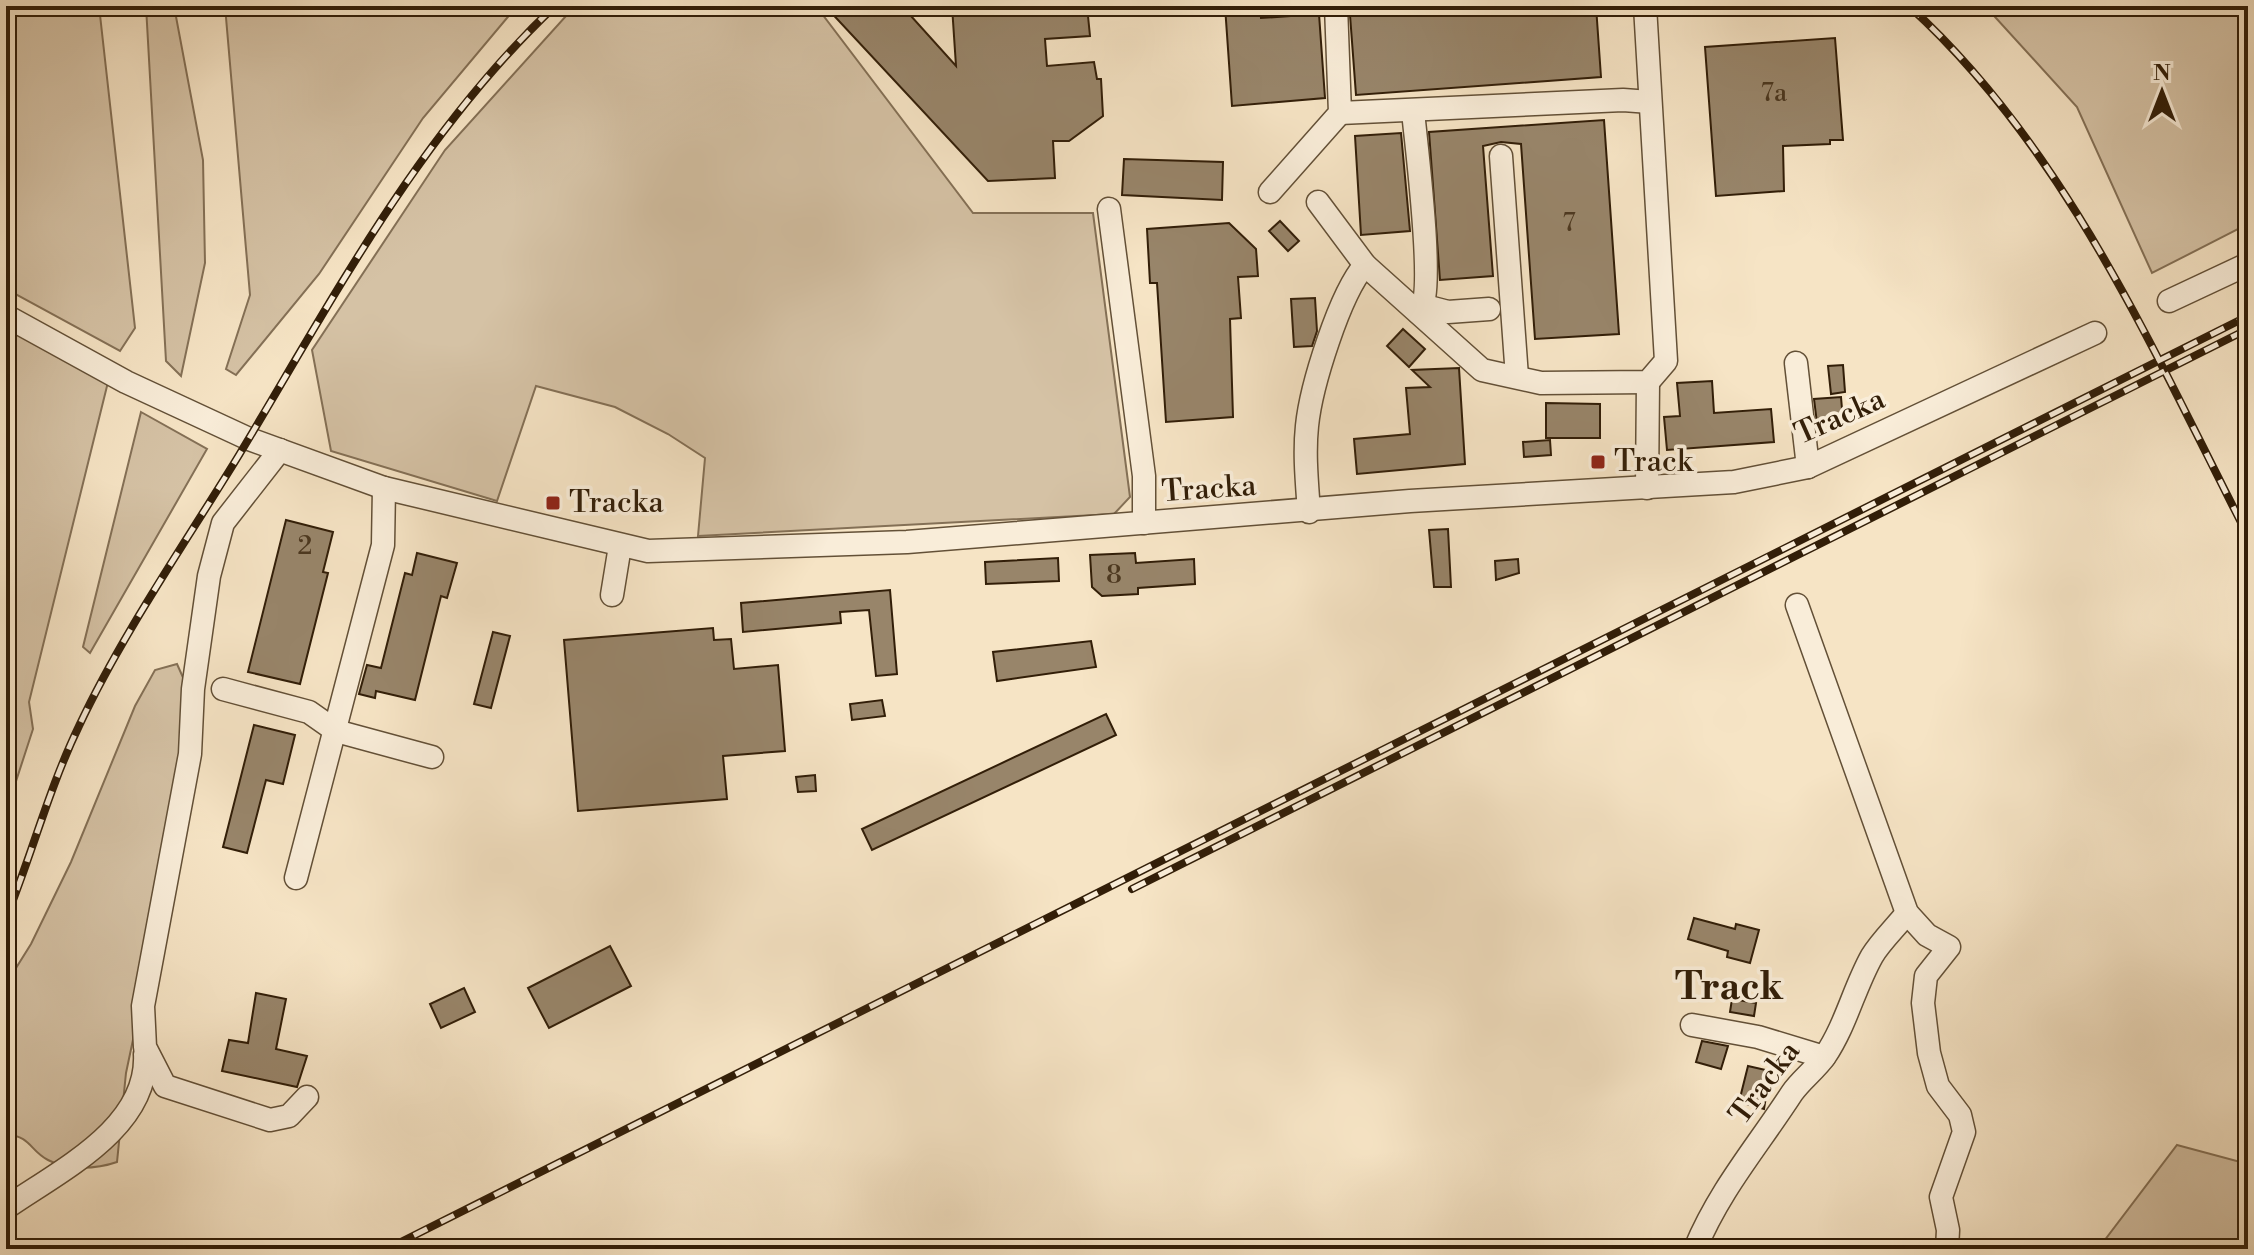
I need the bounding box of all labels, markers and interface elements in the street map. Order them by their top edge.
north arrow [2122,52,2202,132]
text: N [2153,60,2171,87]
house number: 7a [1761,77,1788,109]
house number: 7 [1562,207,1576,239]
street label: Tracka [1789,380,1892,454]
place label: Track [1614,443,1694,481]
marker: Track [1589,453,1607,471]
street label: Tracka [1160,467,1258,511]
place label: Tracka [569,484,665,522]
marker: Tracka [544,494,562,512]
house number: 2 [298,530,312,562]
house number: 8 [1106,559,1122,591]
district label: Track [1675,964,1784,1011]
street label: Tracka [1721,1033,1809,1132]

